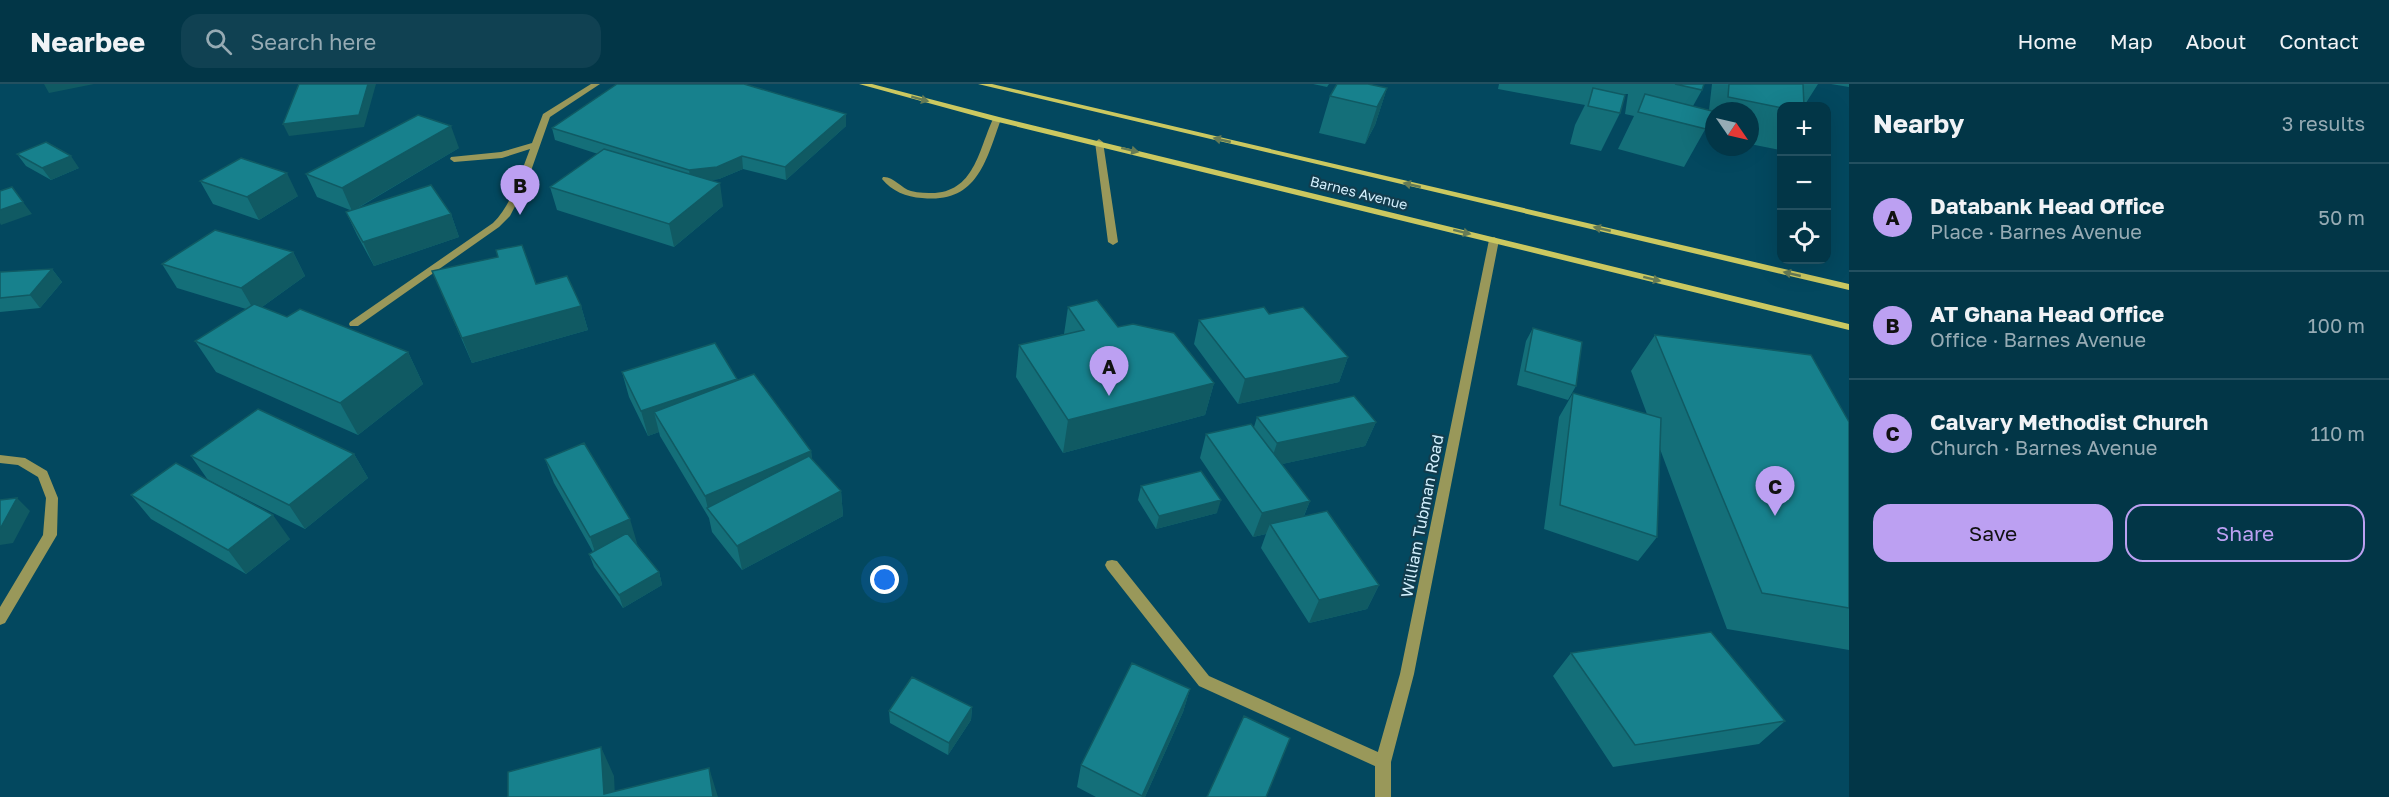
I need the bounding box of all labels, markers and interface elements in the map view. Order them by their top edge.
search box [181,14,601,68]
text: Nearbee [30,25,145,58]
icon: search [202,25,235,58]
text: Search here [250,28,376,55]
text: Home [2017,28,2077,54]
text: Map [2110,28,2153,54]
text: About [2186,28,2246,54]
text: Contact [2279,28,2359,54]
one-way arrow [911,94,929,104]
north arrow [1705,102,1759,156]
map controls [1777,102,1831,264]
button: + [1777,102,1831,156]
text: Nearby [1873,108,1964,139]
text: 3 results [2282,111,2365,135]
one-way arrow [1213,135,1232,145]
one-way arrow [1121,146,1139,156]
button: − [1777,156,1831,210]
pin: B [500,166,540,215]
street label: Barnes Avenue [1309,172,1410,213]
one-way arrow [1403,179,1422,189]
text: Databank Head Office [1930,192,2165,219]
text: A [1885,205,1900,229]
text: 50 m [2318,205,2365,229]
button: locate [1777,210,1831,264]
text: Place · Barnes Avenue [1930,219,2142,243]
one-way arrow [1593,224,1611,234]
one-way arrow [1453,228,1471,238]
one-way arrow [1783,268,1801,278]
one-way arrow [1643,275,1662,285]
text: AT Ghana Head Office [1930,300,2164,327]
text: B [1885,313,1900,337]
text: 100 m [2308,313,2365,337]
text: Office · Barnes Avenue [1930,327,2146,351]
pin: A [1090,346,1128,396]
text: Calvary Methodist Church [1930,408,2208,435]
text: C [1885,421,1900,445]
text: 110 m [2311,421,2365,445]
street label: William Tubman Road [1396,433,1448,599]
text: Church · Barnes Avenue [1930,435,2157,459]
pin: C [1756,466,1794,516]
button: Save [1873,504,2113,562]
button: Share [2125,504,2365,562]
your location [870,565,899,594]

